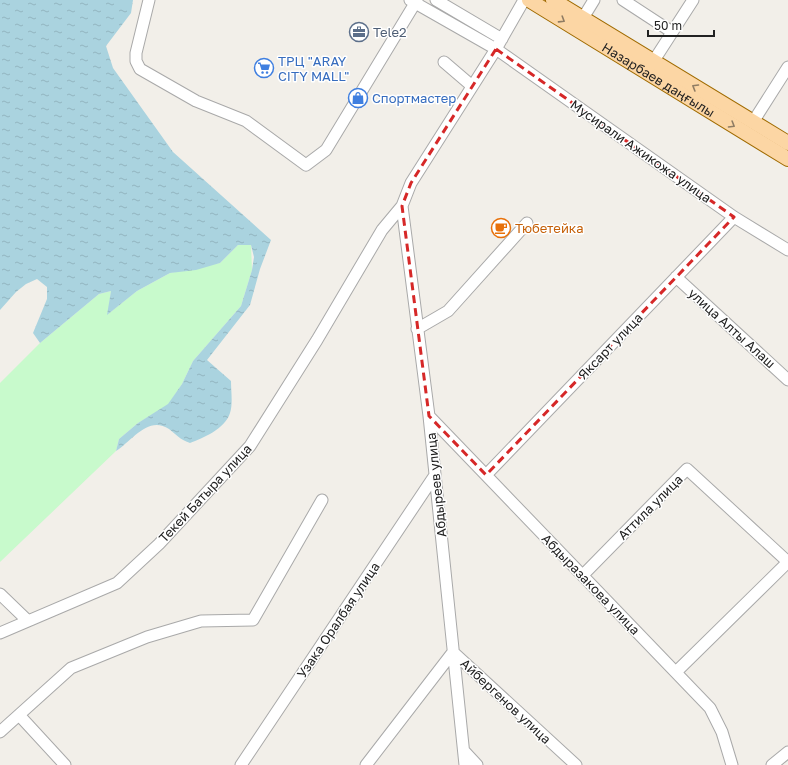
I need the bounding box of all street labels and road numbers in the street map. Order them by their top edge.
street label: Назарбаев даңғылы [599,39,718,120]
street label: Мусирали Ажикожа улица [567,96,715,206]
street label: улица Алты Алаш [685,285,779,371]
street label: Яксарт улица [574,309,646,383]
street label: Абдыреев улица [423,432,449,538]
street label: Текей Батыра улица [155,440,255,546]
street label: Аттила улица [614,471,686,543]
street label: Абдыразакова улица [539,530,643,638]
street label: Узака Оралбая улица [293,559,383,681]
street label: Айбергенов улица [457,655,555,747]

